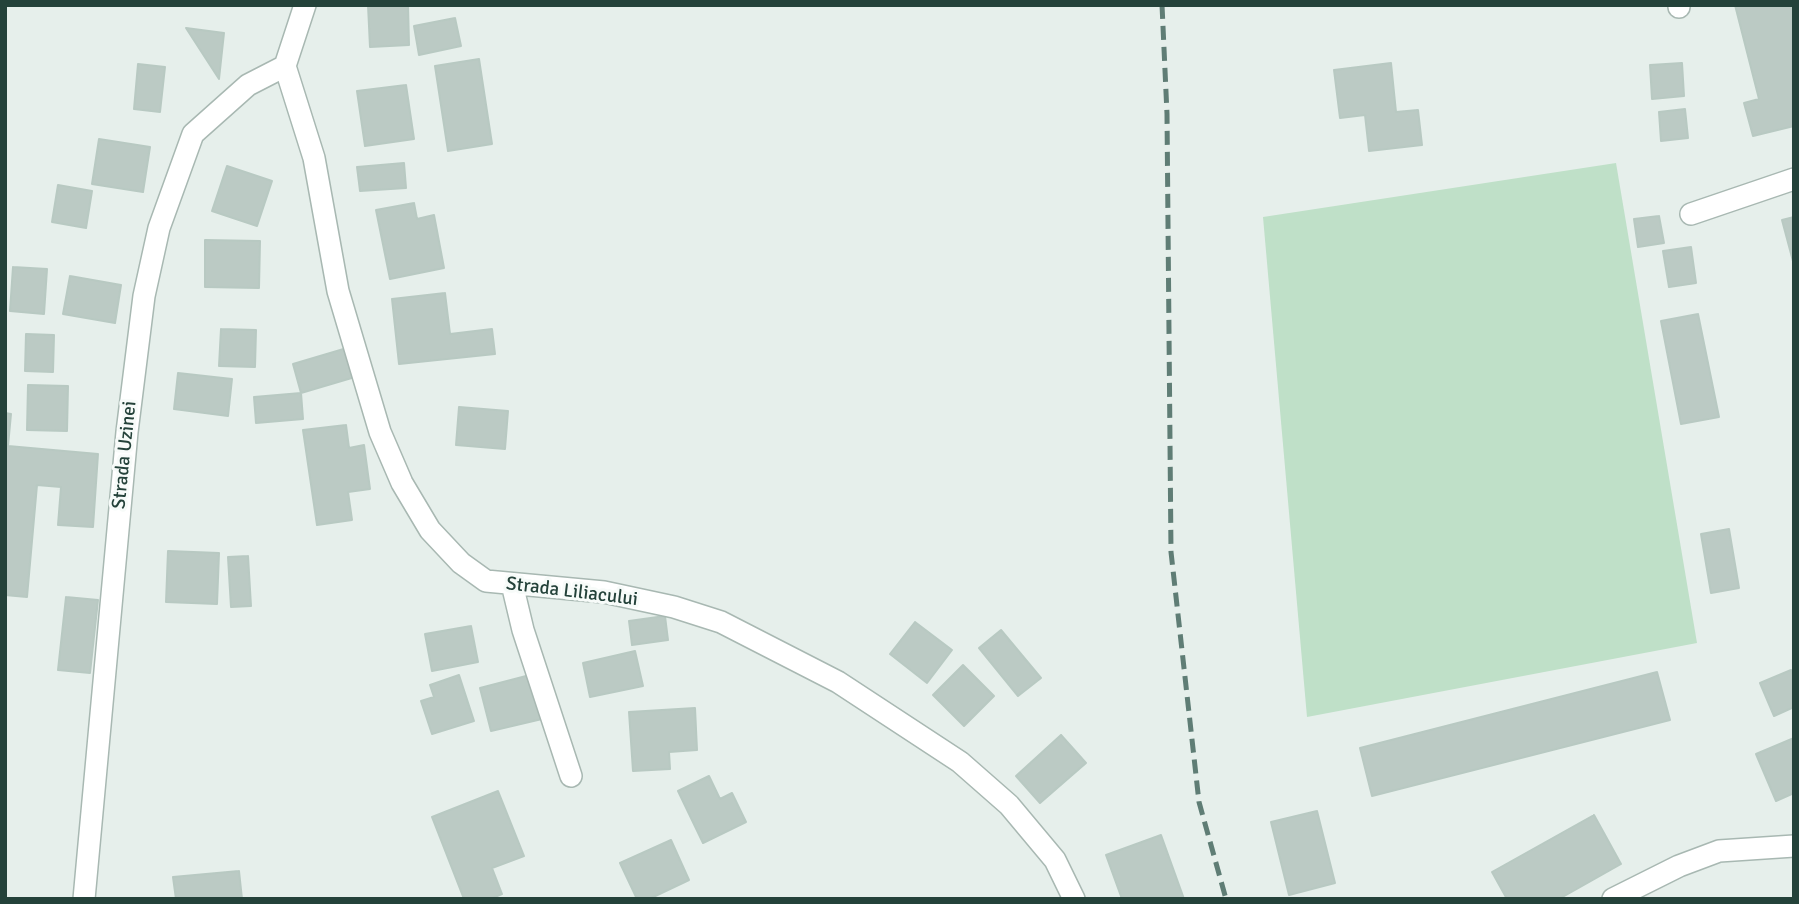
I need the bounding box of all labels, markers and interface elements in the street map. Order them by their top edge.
street label: Strada Uzinei [108,400,142,510]
street label: Strada Liliacului [505,573,639,611]

